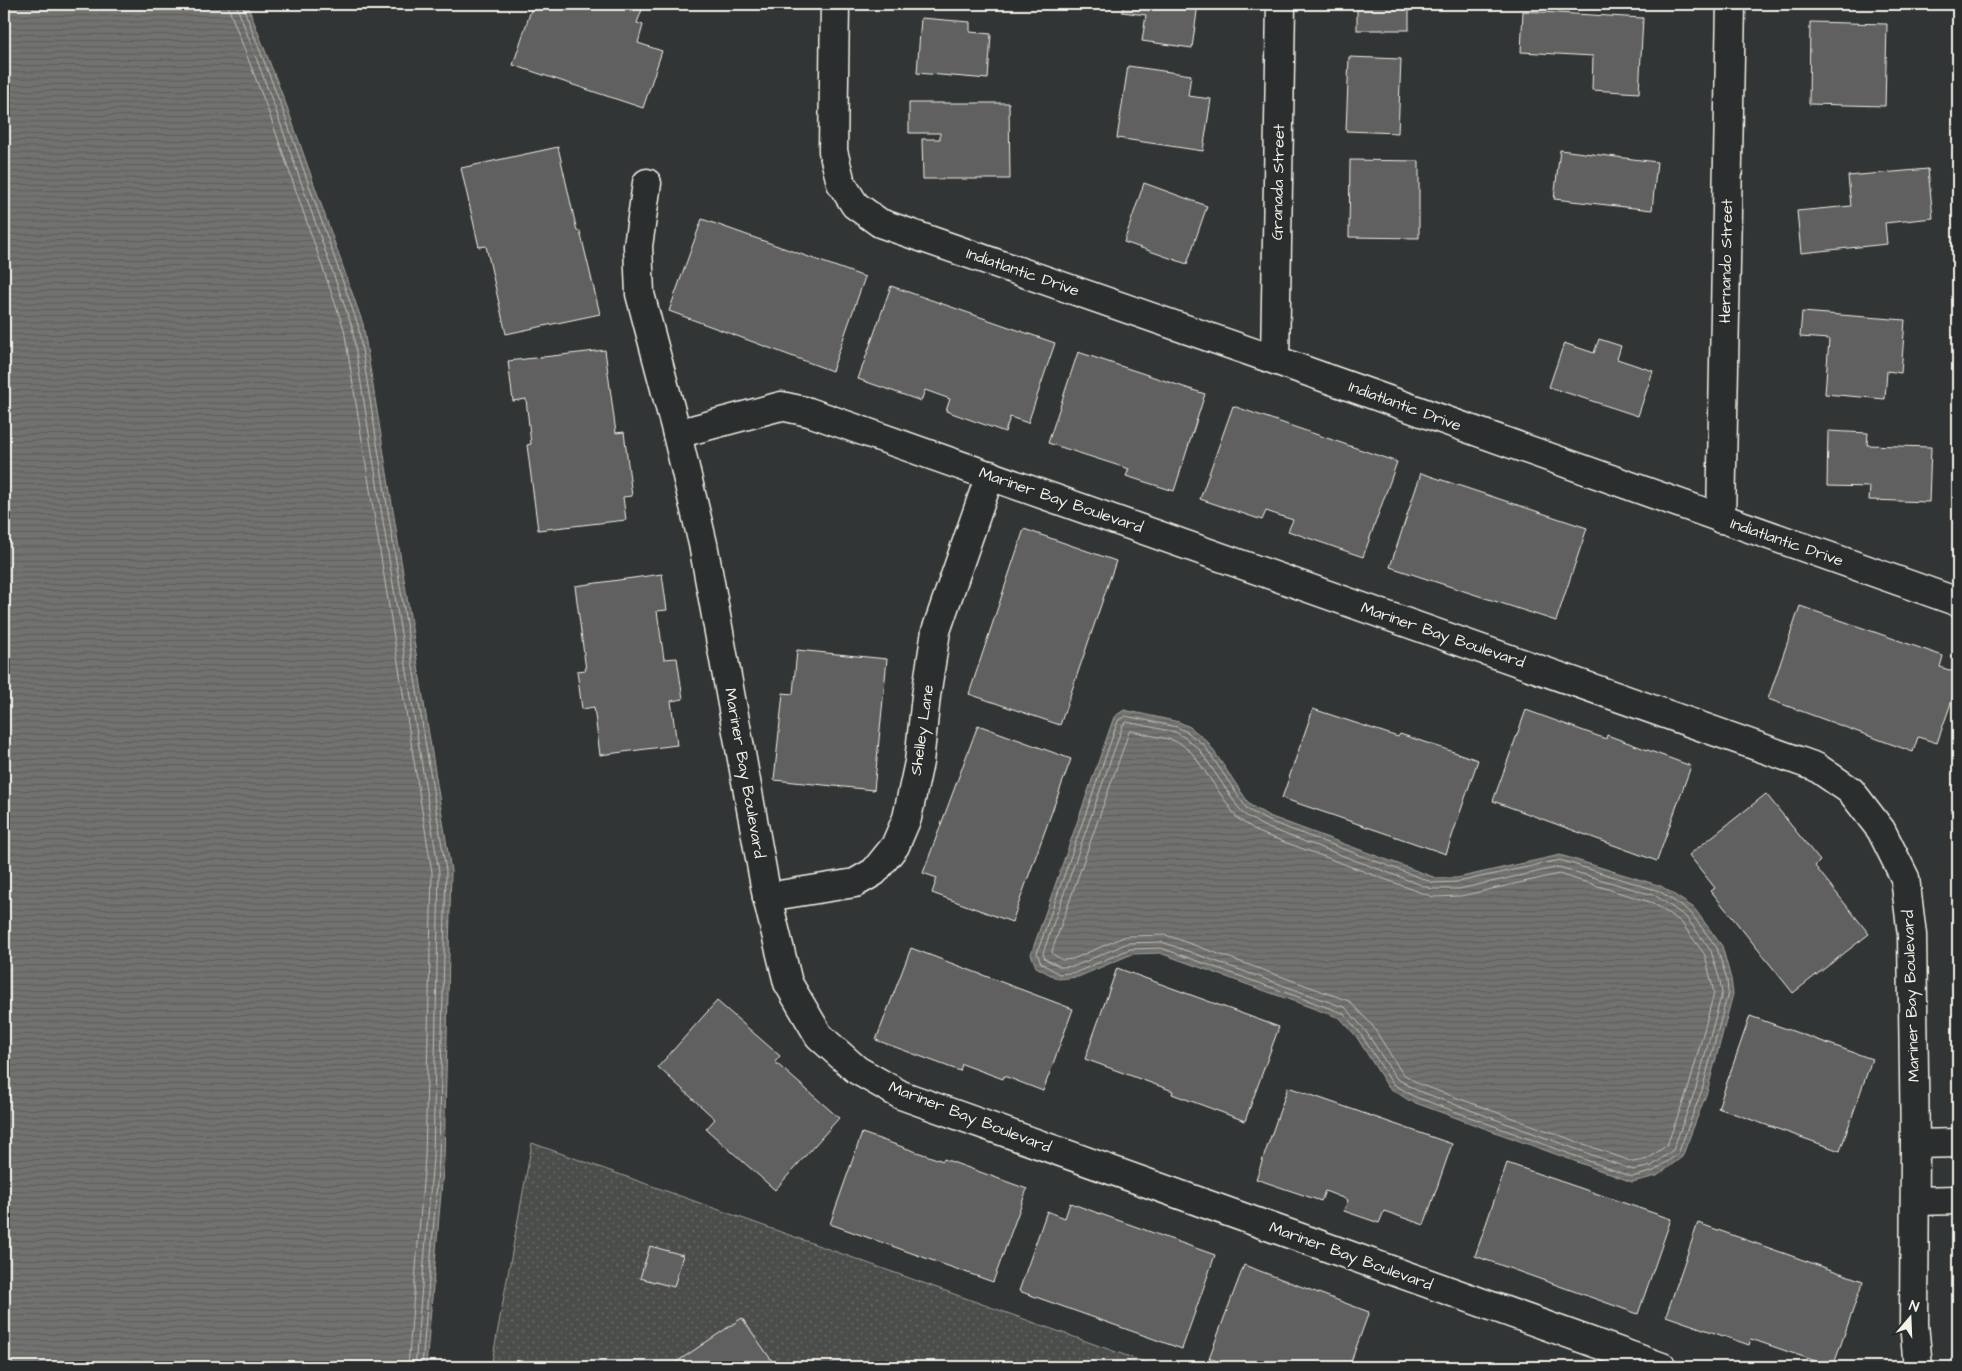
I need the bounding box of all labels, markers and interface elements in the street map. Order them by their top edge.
street label: Granada Street [1266,123,1290,240]
street label: Hernando Street [1714,198,1738,323]
street label: Indiatlantic Drive [963,242,1083,302]
street label: Indiatlantic Drive [1346,375,1465,437]
street label: Mariner Bay Boulevard [976,462,1146,539]
street label: Indiatlantic Drive [1727,512,1847,572]
street label: Mariner Bay Boulevard [1358,597,1528,674]
street label: Shelley Lane [905,683,940,777]
street label: Mariner Bay Boulevard [718,686,771,860]
street label: Mariner Bay Boulevard [1897,909,1926,1083]
street label: Mariner Bay Boulevard [885,1076,1054,1159]
street label: Mariner Bay Boulevard [1266,1216,1436,1297]
north arrow [1884,1294,1934,1344]
text: N [1906,1296,1922,1318]

